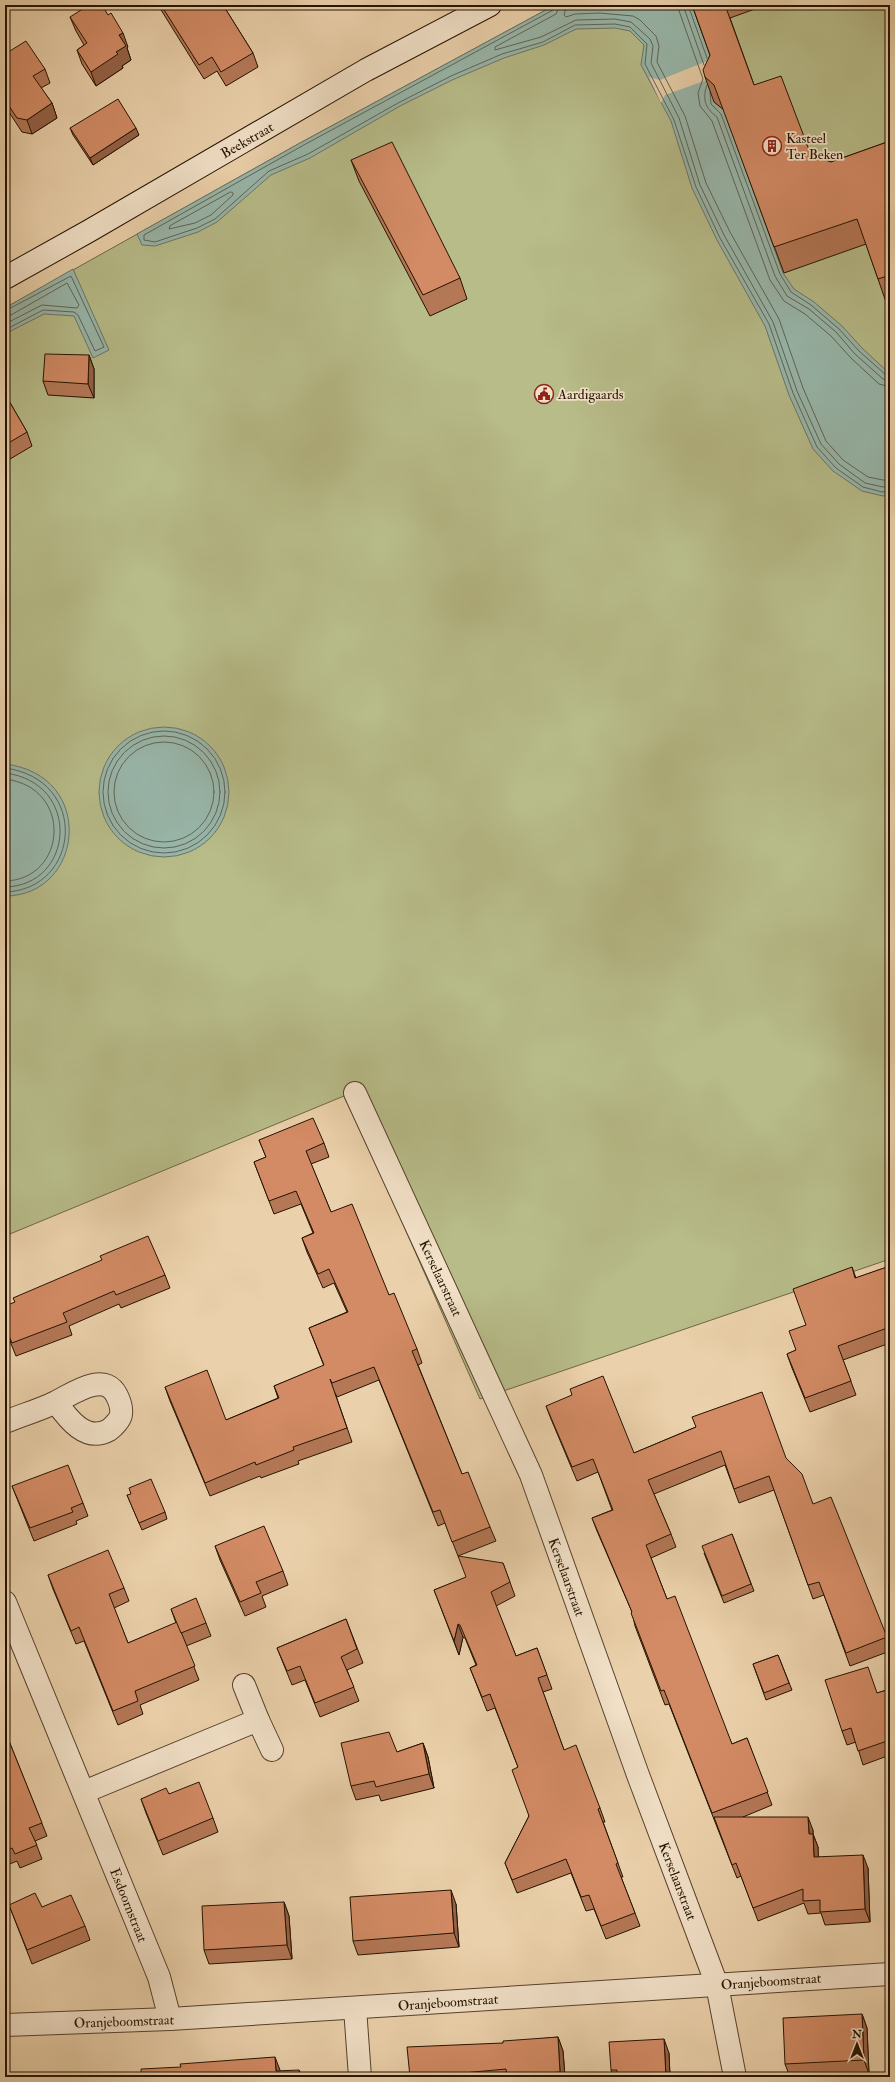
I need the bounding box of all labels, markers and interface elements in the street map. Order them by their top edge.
street label: Beekstraat [218,118,277,162]
place label: Kasteel Ter Beken [786,130,843,163]
building icon: Kasteel Ter Beken [761,135,783,157]
public building icon: Aardigaards [533,383,555,405]
place label: Aardigaards [557,386,624,403]
street label: Kerselaarstraat [415,1237,466,1319]
street label: Kerselaarstraat [544,1536,589,1619]
street label: Kerselaarstraat [655,1840,700,1923]
street label: Esdoornstraat [106,1866,151,1945]
street label: Oranjeboomstraat [720,1969,822,1993]
street label: Oranjeboomstraat [397,1990,499,2014]
street label: Oranjeboomstraat [74,2011,175,2032]
north arrow [837,2024,877,2064]
text: N [851,2028,863,2041]

